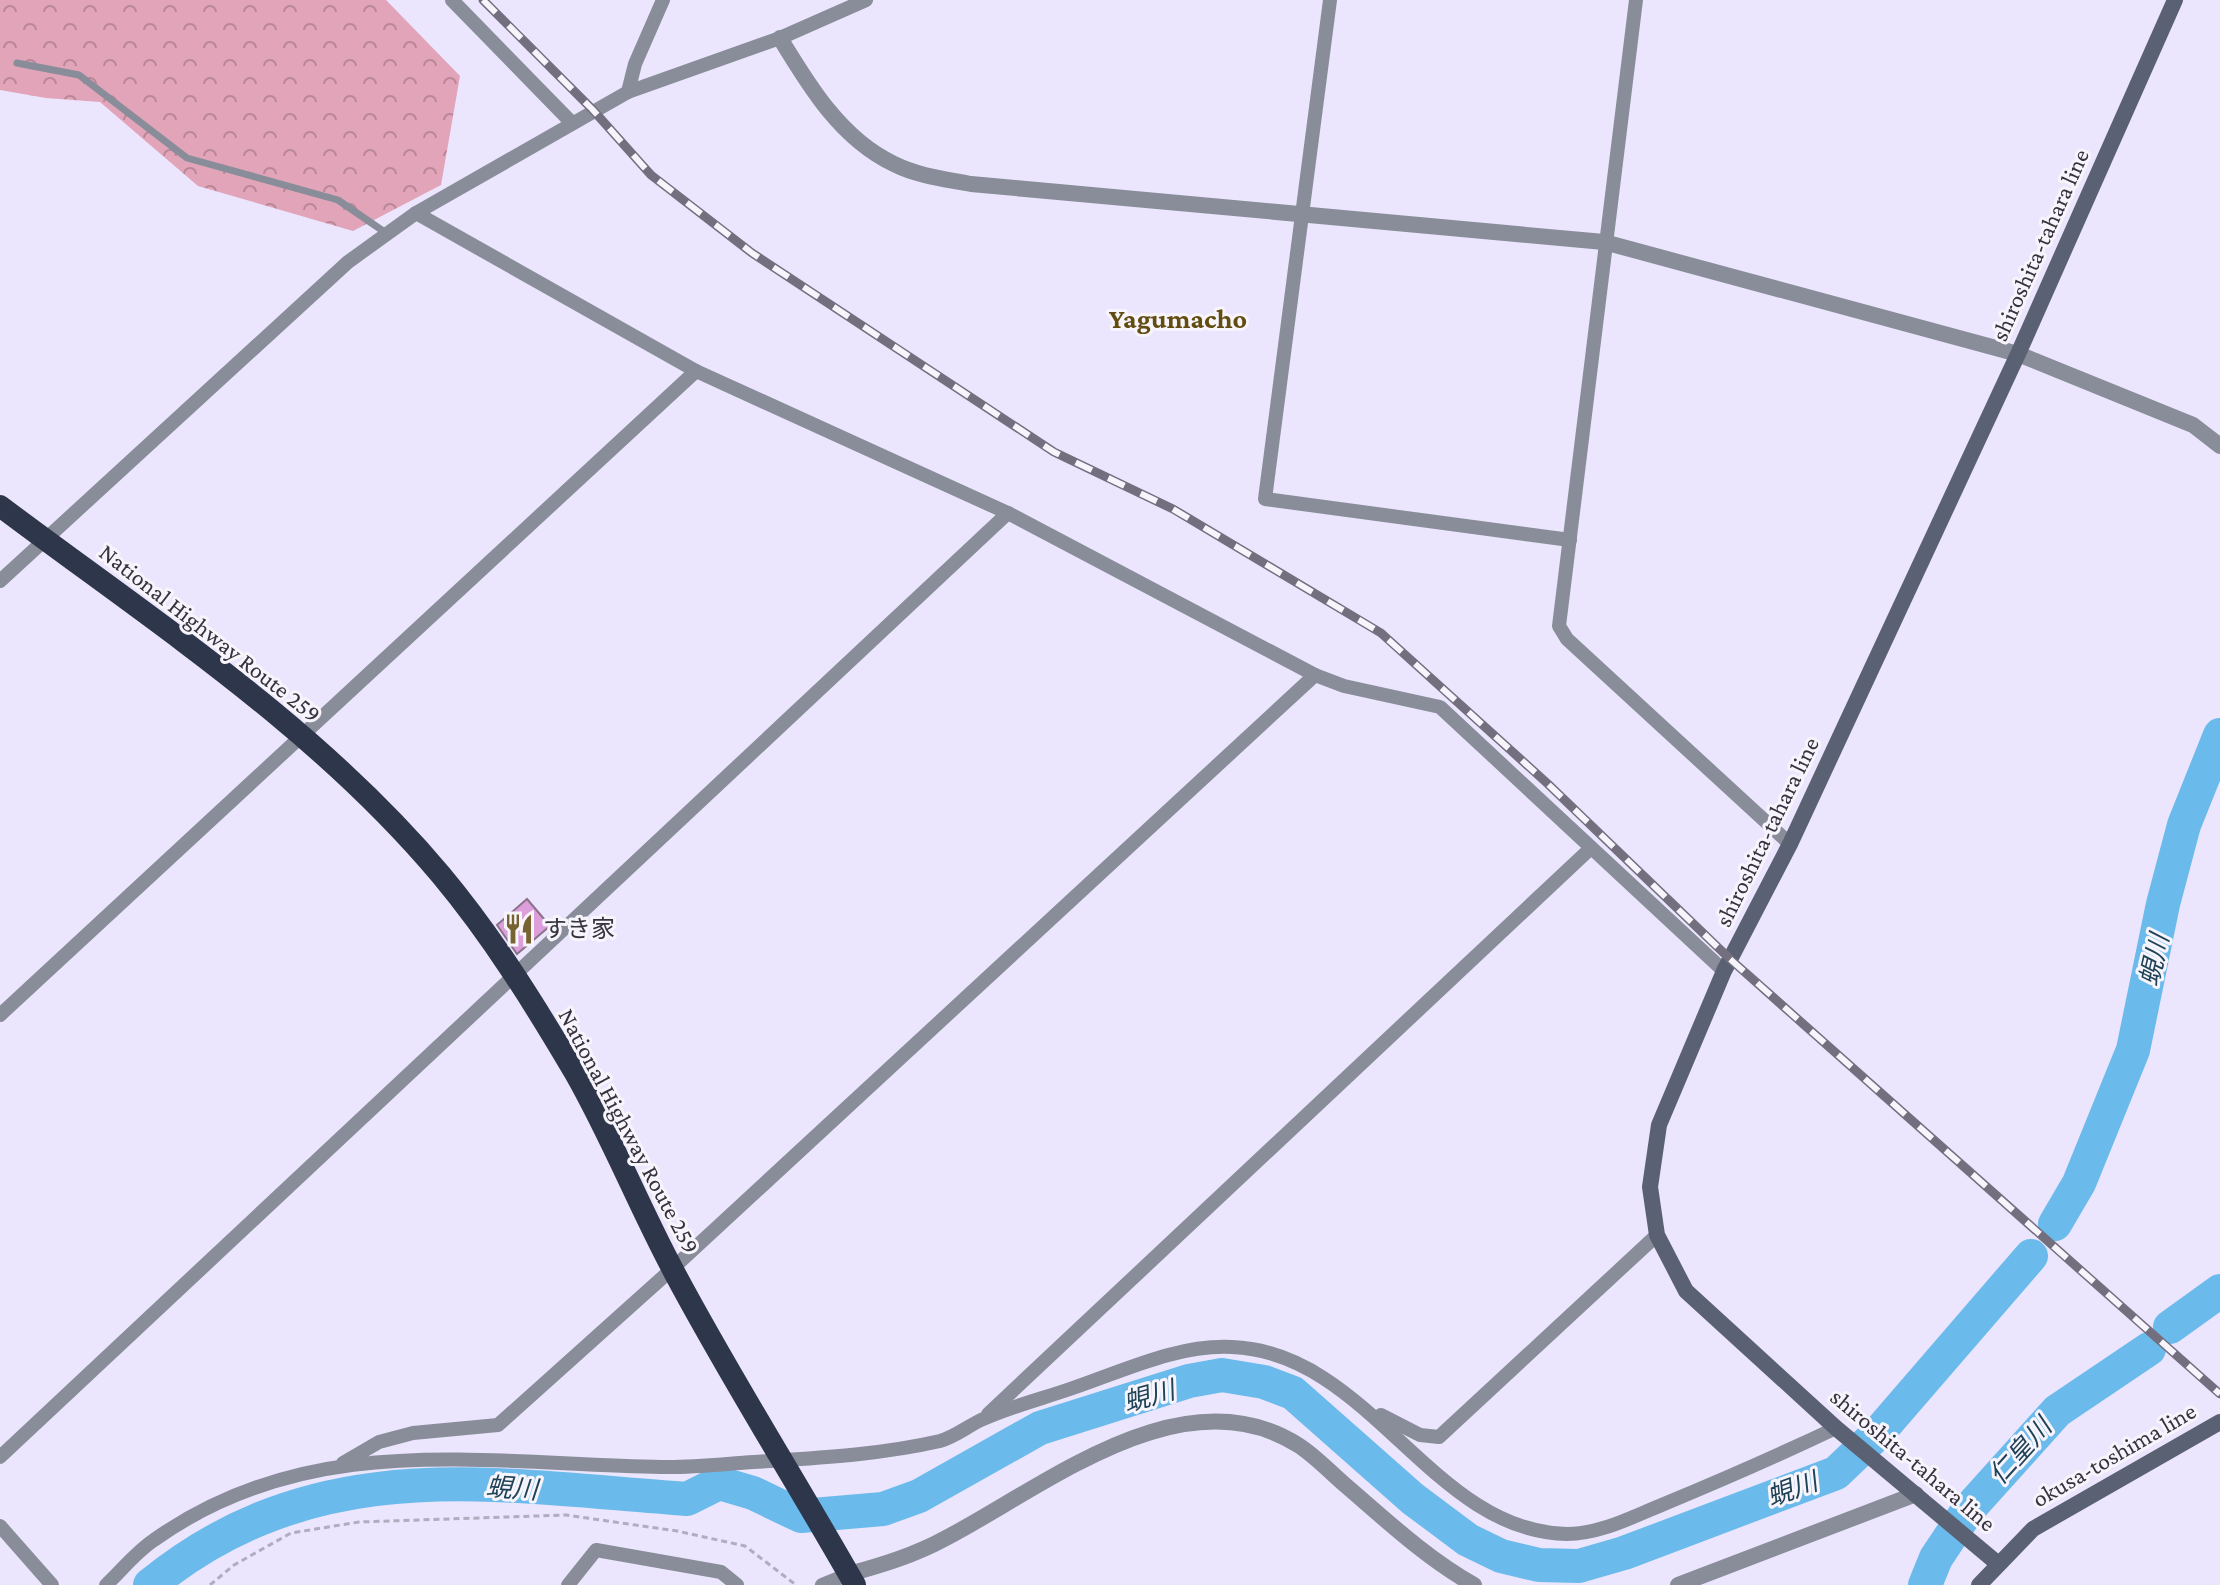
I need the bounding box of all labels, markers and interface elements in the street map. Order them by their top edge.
street label: shiroshita-tahara line [1985,145,2094,345]
district label: Yagumacho [1109,303,1247,334]
street label: National Highway Route 259 [94,538,326,727]
street label: shiroshita-tahara line [1709,733,1824,931]
restaurant icon: すき家 [502,912,536,946]
place label: すき家 [543,915,615,942]
water label: 蜆川 [2135,929,2175,989]
street label: National Highway Route 259 [553,1004,706,1258]
water label: 蜆川 [1120,1375,1181,1418]
street label: shiroshita-tahara line [1825,1383,2001,1537]
street label: okusa-toshima line [2027,1397,2200,1512]
water label: 仁皇川 [1983,1410,2059,1490]
water label: 蜆川 [1763,1466,1824,1512]
water label: 蜆川 [485,1472,542,1505]

